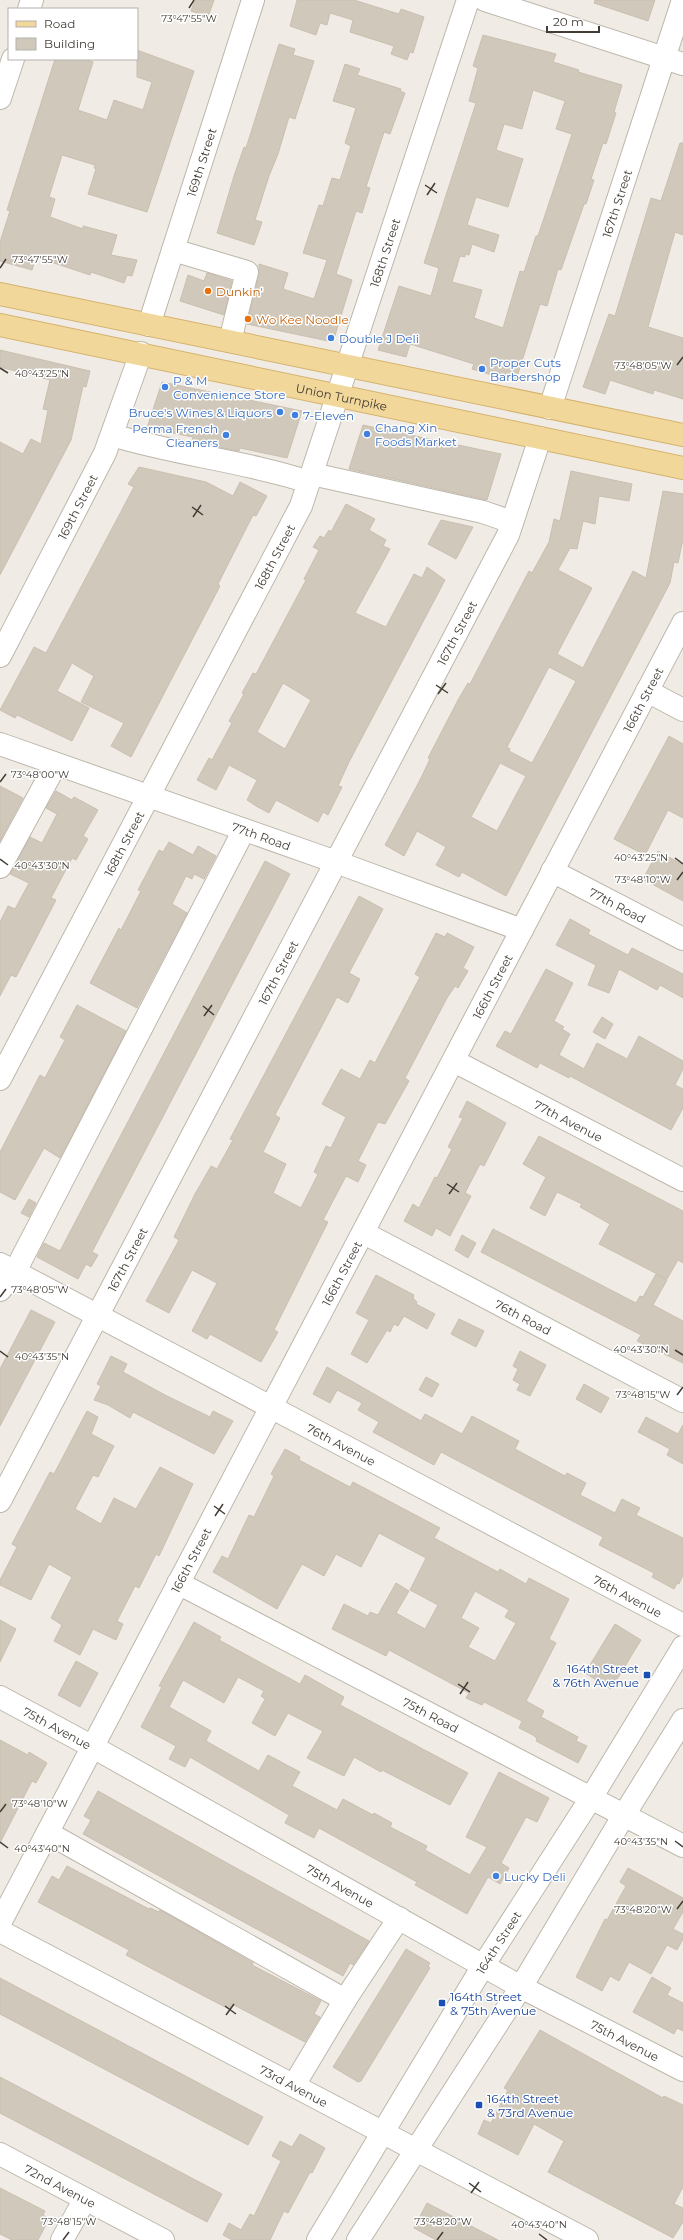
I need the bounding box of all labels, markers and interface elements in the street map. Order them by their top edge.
legend [8,8,138,60]
scale bar [547,8,599,34]
text: 73°47'55"W [161,12,217,25]
text: 20 m [553,14,584,29]
text: Road [44,16,75,31]
text: Building [44,36,95,51]
street label: 169th Street [183,126,219,199]
street label: 167th Street [599,167,635,240]
street label: 168th Street [366,216,403,289]
text: 73°47'55"W [12,253,68,266]
place label: Dunkin' [216,284,263,299]
marker: Dunkin' [203,286,213,296]
place label: Wo Kee Noodle [256,312,349,327]
marker: Wo Kee Noodle [243,314,253,324]
place label: Double J Deli [339,331,419,346]
marker: Double J Deli [326,333,336,343]
place label: Proper Cuts Barbershop [490,355,561,384]
text: 73°48'05"W [614,359,672,372]
marker: Proper Cuts Barbershop [477,364,487,374]
text: 40°43'25"N [15,367,69,380]
place label: P & M Convenience Store [173,373,286,402]
street label: Union Turnpike [295,380,389,413]
marker: P & M Convenience Store [160,382,170,392]
place label: Bruce's Wines & Liquors [129,405,272,420]
marker: Bruce's Wines & Liquors [275,407,285,417]
place label: 7-Eleven [303,408,354,423]
marker: 7-Eleven [290,410,300,420]
place label: Chang Xin Foods Market [375,420,457,449]
place label: Perma French Cleaners [132,421,218,450]
marker: Chang Xin Foods Market [362,429,372,439]
marker: Perma French Cleaners [221,430,231,440]
street label: 169th Street [54,471,100,542]
street label: 168th Street [251,521,298,592]
street label: 167th Street [433,598,480,668]
street label: 166th Street [620,664,666,735]
text: 73°48'00"W [11,768,69,781]
street label: 168th Street [100,808,147,879]
street label: 77th Road [230,819,293,853]
text: 40°43'25"N [614,851,668,864]
text: 40°43'30"N [14,859,70,872]
text: 73°48'10"W [615,873,671,886]
street label: 77th Road [587,884,648,926]
street label: 167th Street [255,938,301,1007]
street label: 166th Street [469,951,515,1022]
street label: 77th Avenue [532,1096,605,1145]
street label: 167th Street [104,1224,150,1294]
street label: 166th Street [318,1238,365,1308]
text: 73°48'05"W [11,1283,69,1296]
street label: 76th Road [492,1296,554,1338]
text: 40°43'30"N [613,1343,669,1356]
text: 40°43'35"N [15,1350,69,1363]
text: 73°48'15"W [616,1388,670,1401]
street label: 76th Avenue [304,1420,378,1469]
street label: 166th Street [167,1525,214,1595]
street label: 76th Avenue [591,1571,665,1620]
place label: 164th Street & 76th Avenue [552,1661,639,1690]
marker: 164th Street & 76th Avenue [642,1670,652,1680]
street label: 75th Road [400,1694,461,1735]
street label: 75th Avenue [21,1703,94,1752]
text: 73°48'10"W [12,1797,68,1810]
text: 40°43'35"N [614,1835,668,1848]
text: 40°43'40"N [14,1842,70,1855]
street label: 75th Avenue [304,1861,377,1911]
place label: Lucky Deli [504,1869,566,1884]
marker: Lucky Deli [491,1871,501,1881]
text: 73°48'20"W [614,1903,672,1916]
street label: 164th Street [473,1908,524,1977]
place label: 164th Street & 75th Avenue [450,1989,536,2018]
marker: 164th Street & 75th Avenue [437,1998,447,2008]
street label: 75th Avenue [588,2016,662,2064]
street label: 73rd Avenue [257,2062,330,2110]
place label: 164th Street & 73rd Avenue [487,2091,573,2120]
marker: 164th Street & 73rd Avenue [474,2100,484,2110]
street label: 72nd Avenue [22,2161,98,2211]
text: 73°48'15"W [42,2215,96,2228]
text: 73°48'20"W [414,2215,472,2228]
text: 40°43'40"N [511,2218,567,2231]

